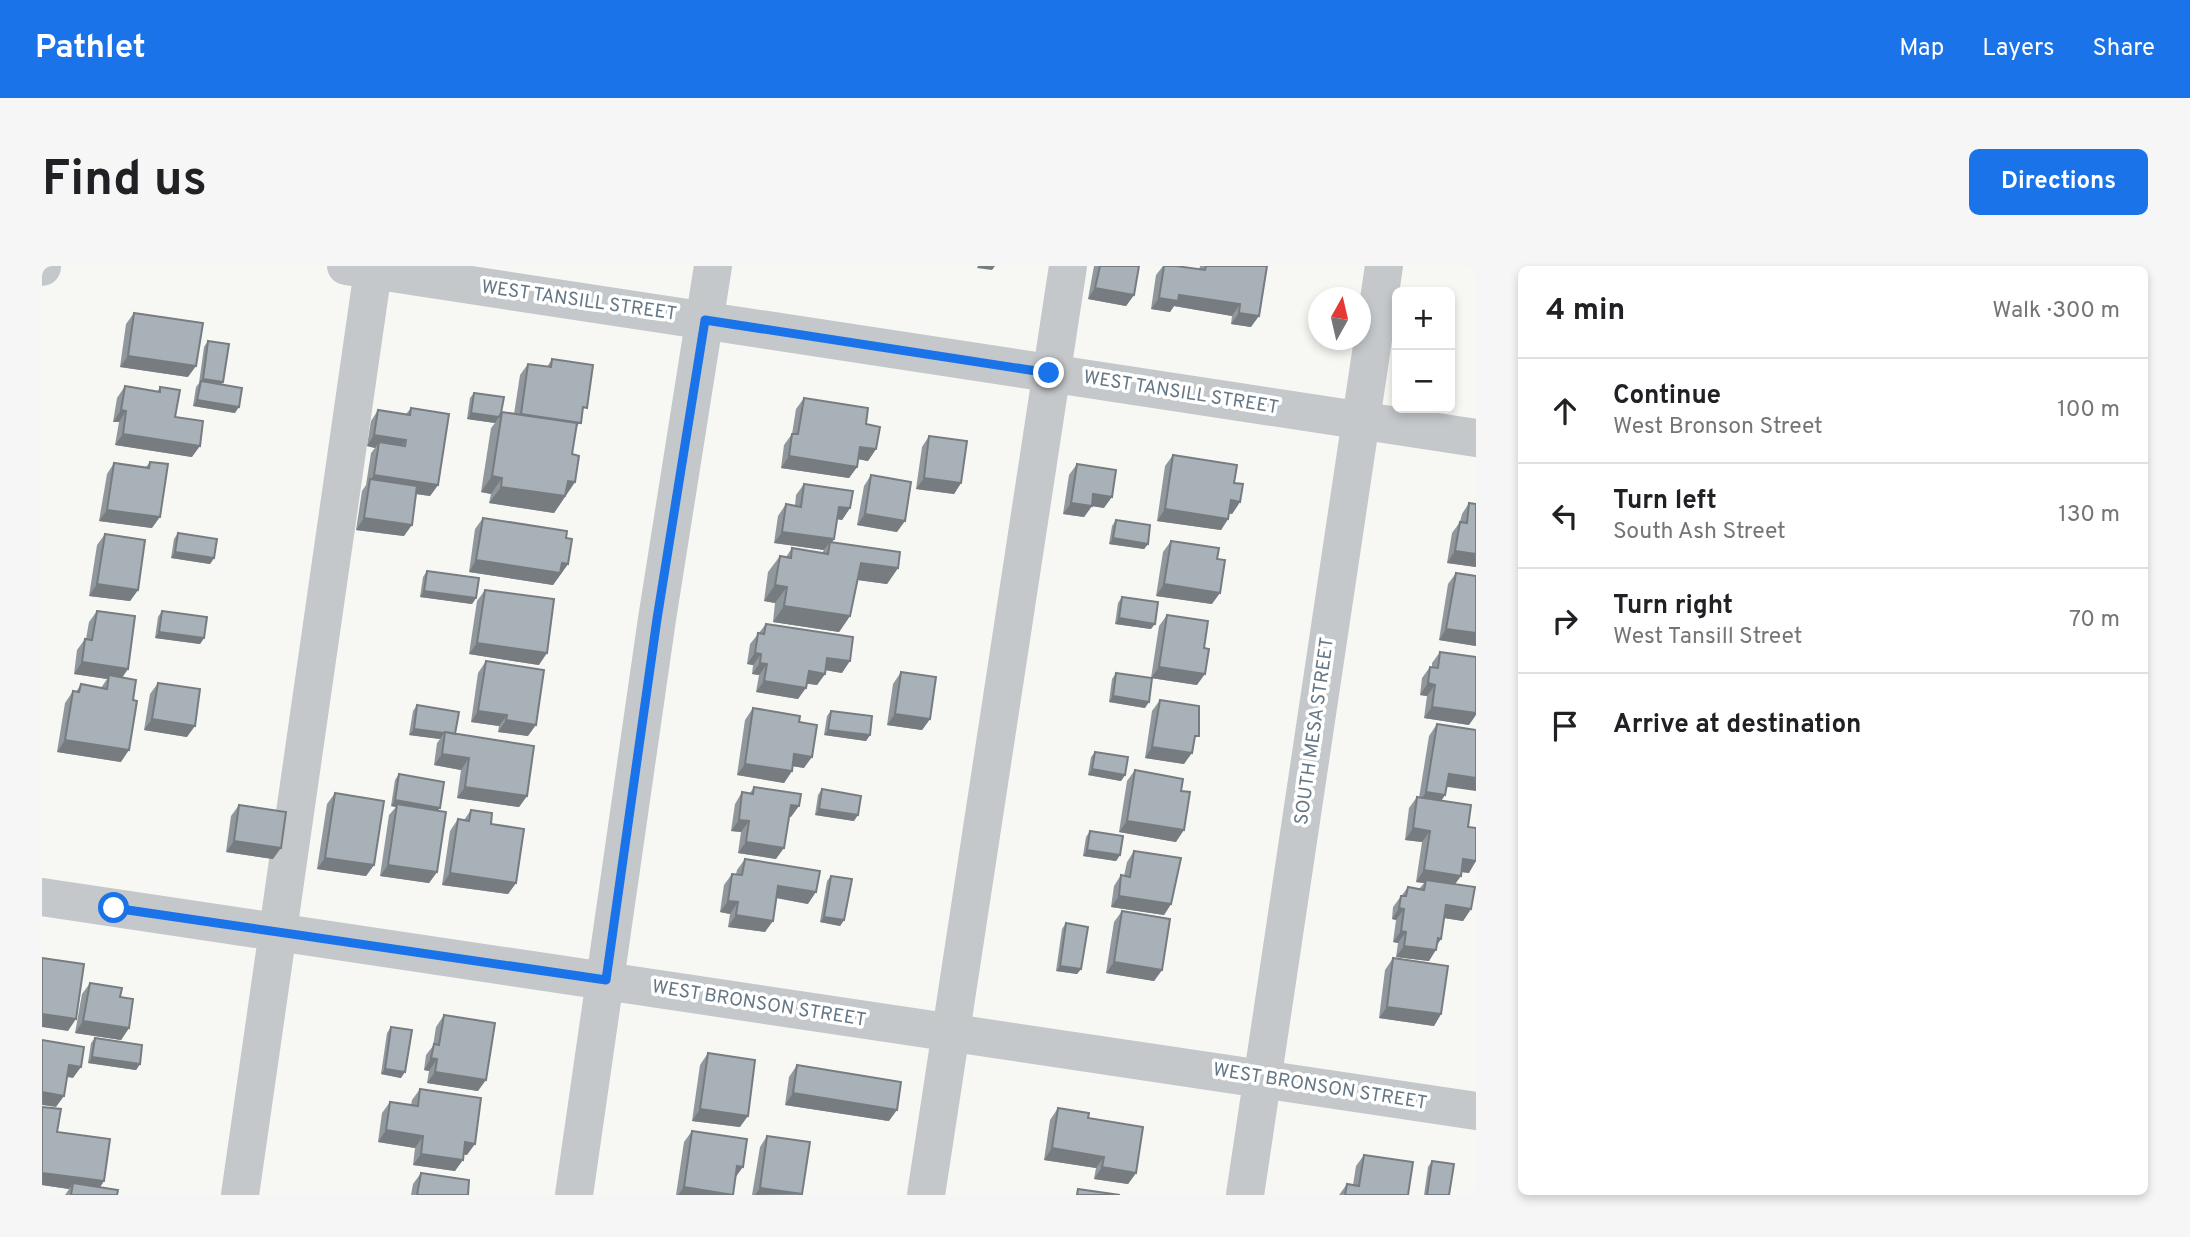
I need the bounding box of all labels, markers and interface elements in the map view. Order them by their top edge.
text: Pathlet [35,28,146,70]
text: Map [1899,34,1944,64]
text: Layers [1982,34,2054,64]
text: Share [2092,34,2155,64]
button: Directions [1969,149,2148,215]
text: Find us [42,151,207,213]
street label: WEST TANSILL STREET [480,275,678,327]
north arrow [1308,287,1371,350]
map controls [1392,287,1455,413]
button: + [1392,287,1455,350]
text: 4 min [1546,293,1625,330]
text: Walk · 300 m [1992,297,2120,326]
button: − [1392,350,1455,413]
route end [1033,357,1064,388]
street label: WEST TANSILL STREET [1082,366,1280,420]
text: Continue [1613,380,1721,413]
icon: ahead [1546,392,1584,430]
text: 100 m [2057,396,2120,425]
text: West Bronson Street [1613,413,1823,442]
text: Turn left [1613,485,1717,518]
icon: left [1546,497,1584,535]
text: 130 m [2058,501,2120,530]
text: South Ash Street [1613,518,1786,547]
text: Turn right [1613,590,1733,623]
icon: right [1546,602,1584,640]
text: 70 m [2069,606,2120,635]
text: West Tansill Street [1613,623,1802,652]
street label: SOUTH MESA STREET [1290,636,1340,826]
icon: arrive [1546,707,1584,745]
text: Arrive at destination [1613,709,1861,742]
route start [98,892,129,923]
street label: WEST BRONSON STREET [650,975,868,1033]
street label: WEST BRONSON STREET [1211,1058,1429,1116]

